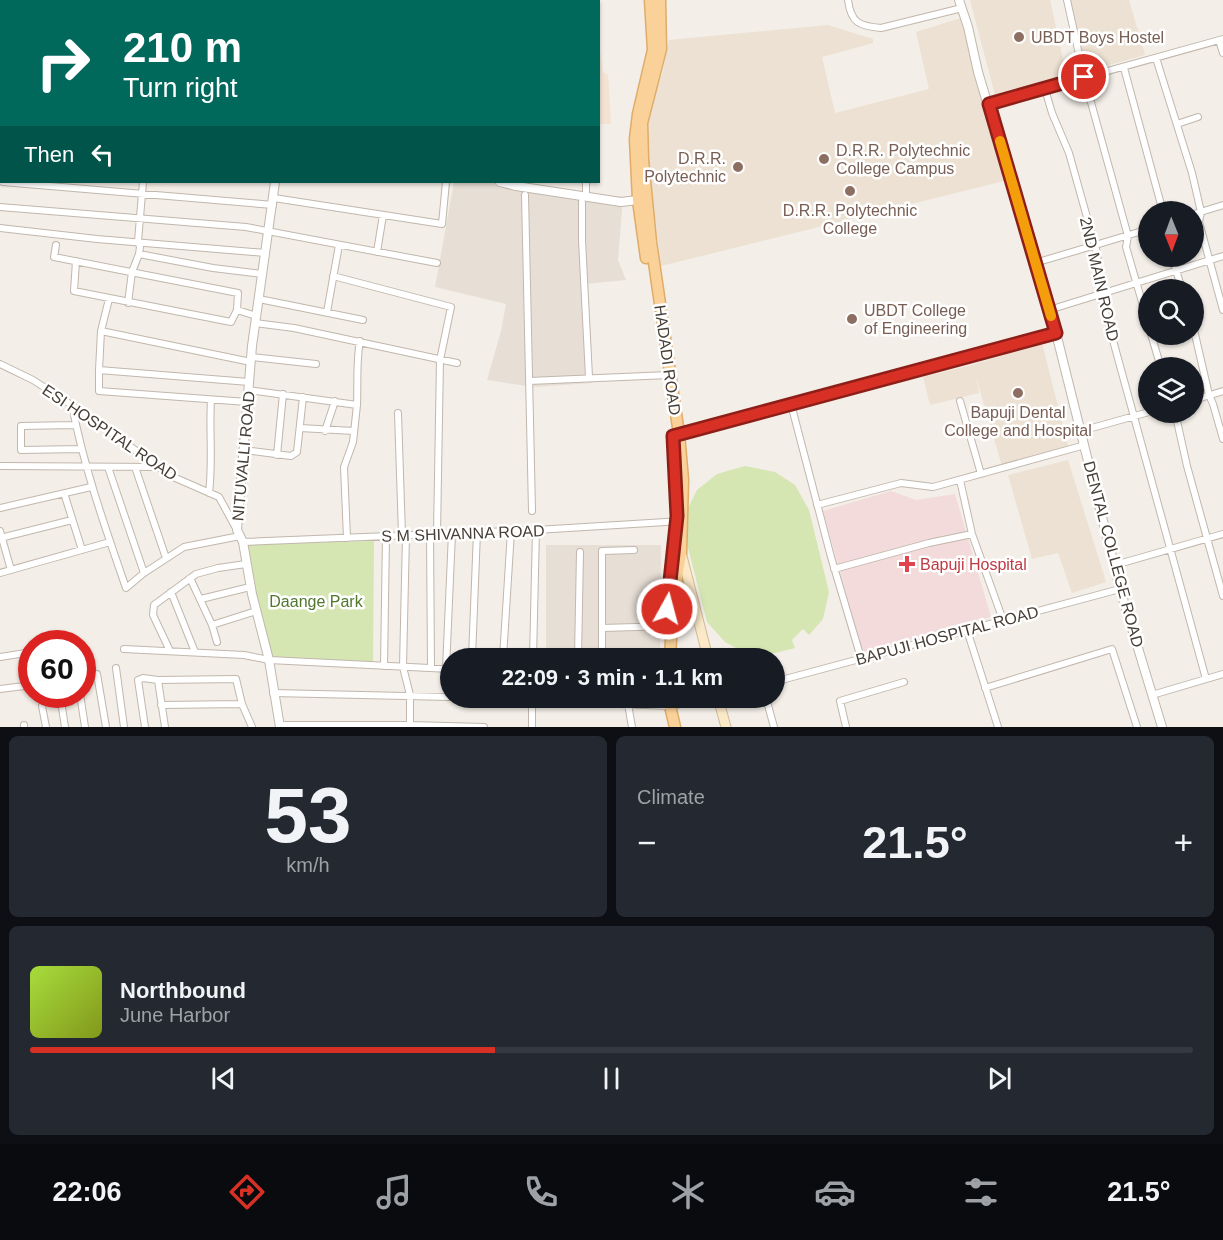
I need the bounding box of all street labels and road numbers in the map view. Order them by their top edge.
street label: 2ND MAIN ROAD [1077,215,1122,343]
street label: HADADI ROAD [651,304,684,416]
street label: ESI HOSPITAL ROAD [39,381,180,484]
street label: NITUVALLI ROAD [229,390,258,522]
street label: DENTAL COLLEGE ROAD [1080,459,1147,649]
street label: S M SHIVANNA ROAD [381,522,545,545]
street label: BAPUJI HOSPITAL ROAD [854,603,1040,668]

